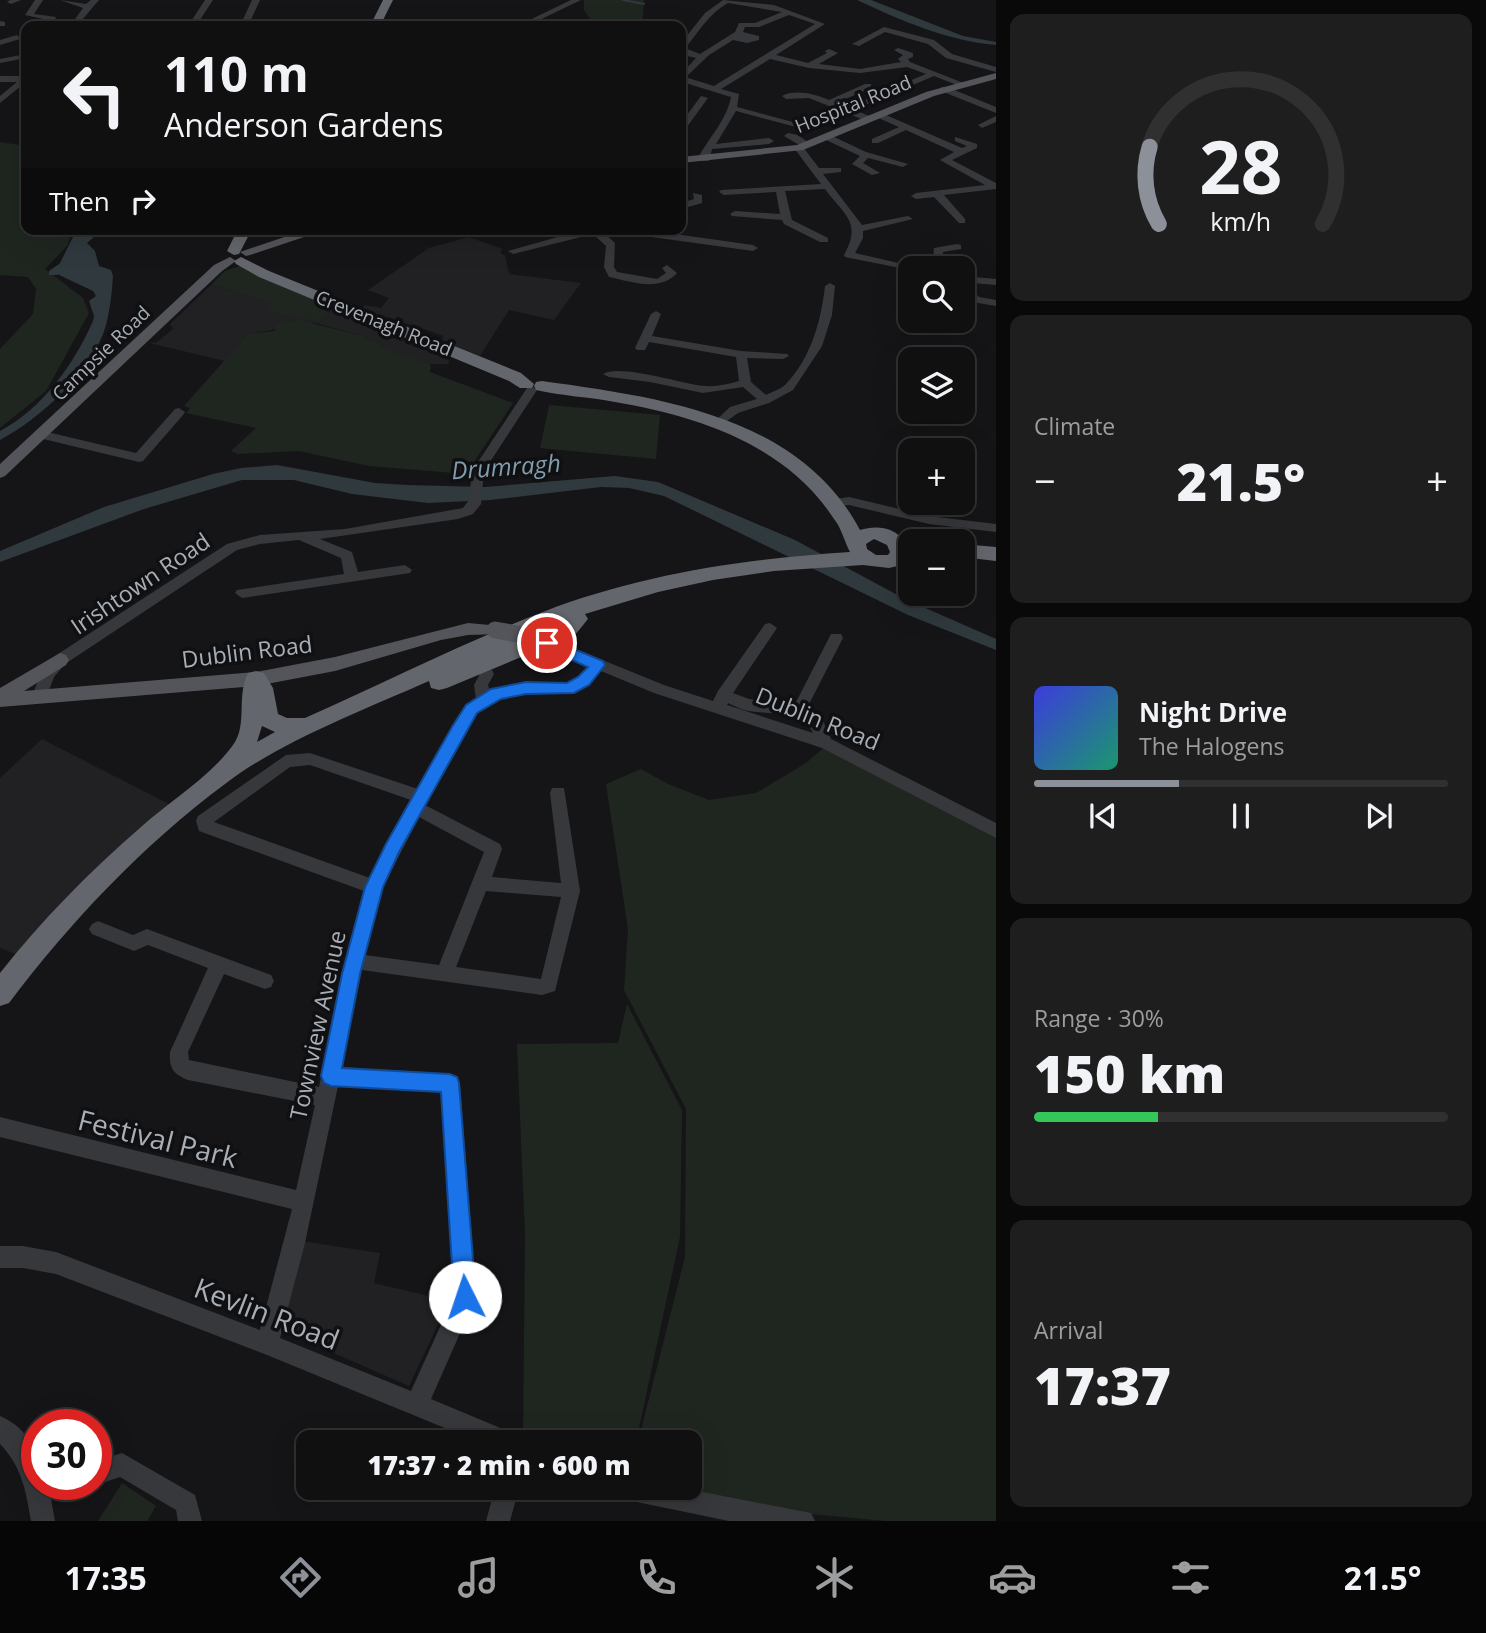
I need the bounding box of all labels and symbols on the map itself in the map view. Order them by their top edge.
street label: Hospital Road [791,69,915,139]
street label: Crevenagh Road [312,284,456,362]
street label: Campsie Road [46,300,156,406]
water label: Drumragh [450,446,562,486]
street label: Irishtown Road [64,525,216,641]
pin [517,613,577,673]
street label: Dublin Road [180,627,314,675]
street label: Dublin Road [751,679,885,757]
street label: Townview Avenue [281,928,353,1122]
street label: Festival Park [74,1100,242,1176]
position arrow [428,1260,502,1334]
street label: Kevlin Road [189,1268,345,1358]
speed limit sign: 30 [21,1409,112,1500]

